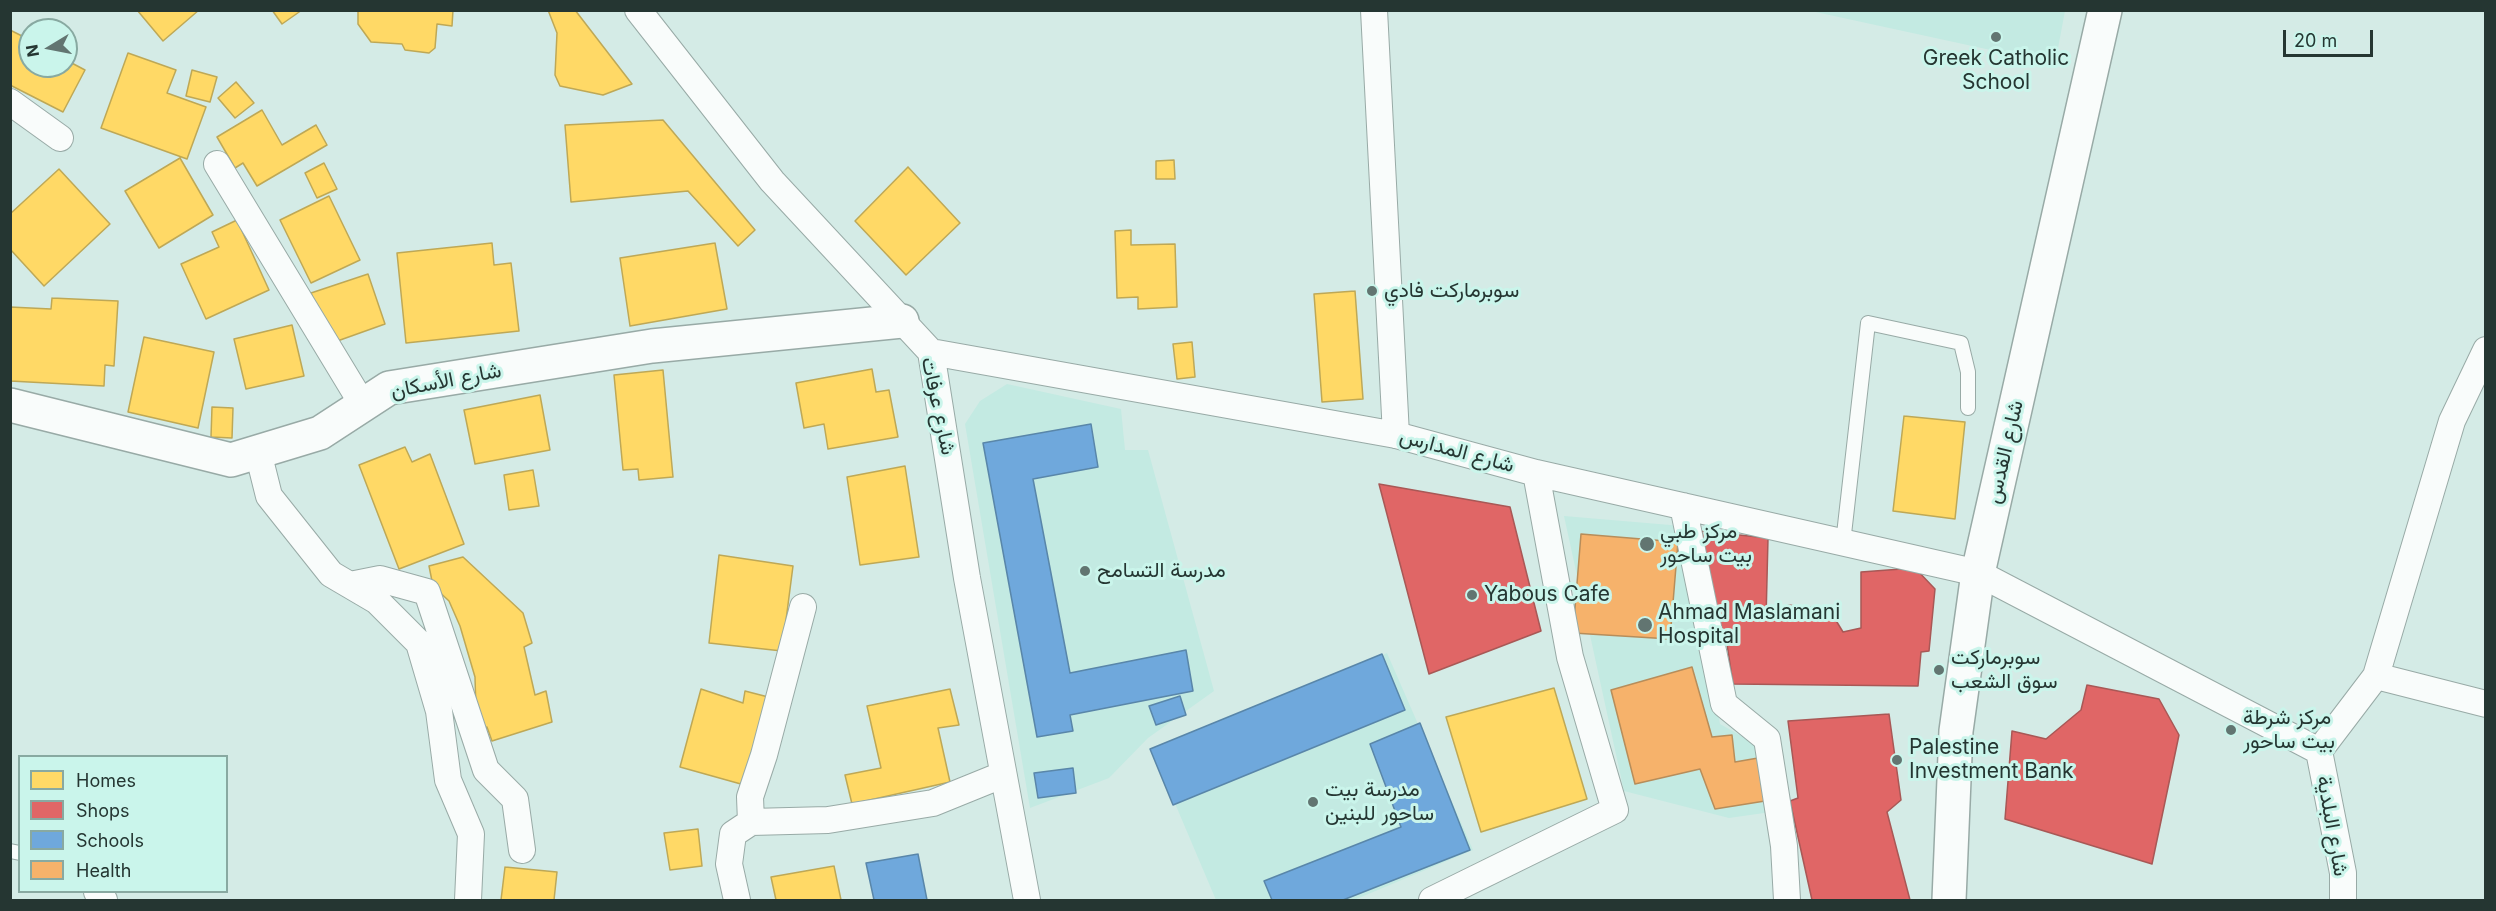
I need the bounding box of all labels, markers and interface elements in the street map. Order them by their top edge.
north arrow [18,18,78,78]
scale bar [2286,18,2376,56]
marker: Greek Catholic School [1989,30,2003,44]
text: 20 m [2294,30,2337,51]
text: N [21,43,43,59]
place label: Greek Catholic School [1923,46,2069,96]
place label: سوبرماركت فادي [1384,278,1519,304]
marker: سوبرماركت فادي [1365,284,1379,298]
street label: شارع عرفات [915,355,961,457]
street label: شارع الأسكان [389,358,503,404]
street label: شارع القدس [1981,398,2029,506]
street label: شارع المدارس [1397,424,1517,478]
place label: مركز طبي بيت ساحور [1660,519,1752,569]
marker: مركز طبي بيت ساحور [1638,535,1656,553]
place label: مدرسة التسامح [1097,558,1226,584]
marker: مدرسة التسامح [1078,564,1092,578]
place label: Yabous Cafe [1484,582,1610,608]
marker: Yabous Cafe [1465,588,1479,602]
place label: Ahmad Maslamani Hospital [1658,600,1840,650]
marker: Ahmad Maslamani Hospital [1636,616,1654,634]
place label: سوبرماركت سوق الشعب [1951,645,2058,695]
marker: سوبرماركت سوق الشعب [1932,663,1946,677]
place label: مركز شرطة بيت ساحور [2243,705,2335,755]
marker: مركز شرطة بيت ساحور [2224,723,2238,737]
place label: Palestine Investment Bank [1909,735,2074,785]
marker: Palestine Investment Bank [1890,753,1904,767]
legend [18,755,228,893]
text: Homes [76,770,136,791]
street label: شارع البلدية [2311,774,2353,878]
place label: مدرسة بيت ساحور للبنين [1325,777,1434,827]
marker: مدرسة بيت ساحور للبنين [1306,795,1320,809]
text: Shops [76,800,130,821]
text: Schools [76,830,144,851]
text: Health [76,860,131,881]

